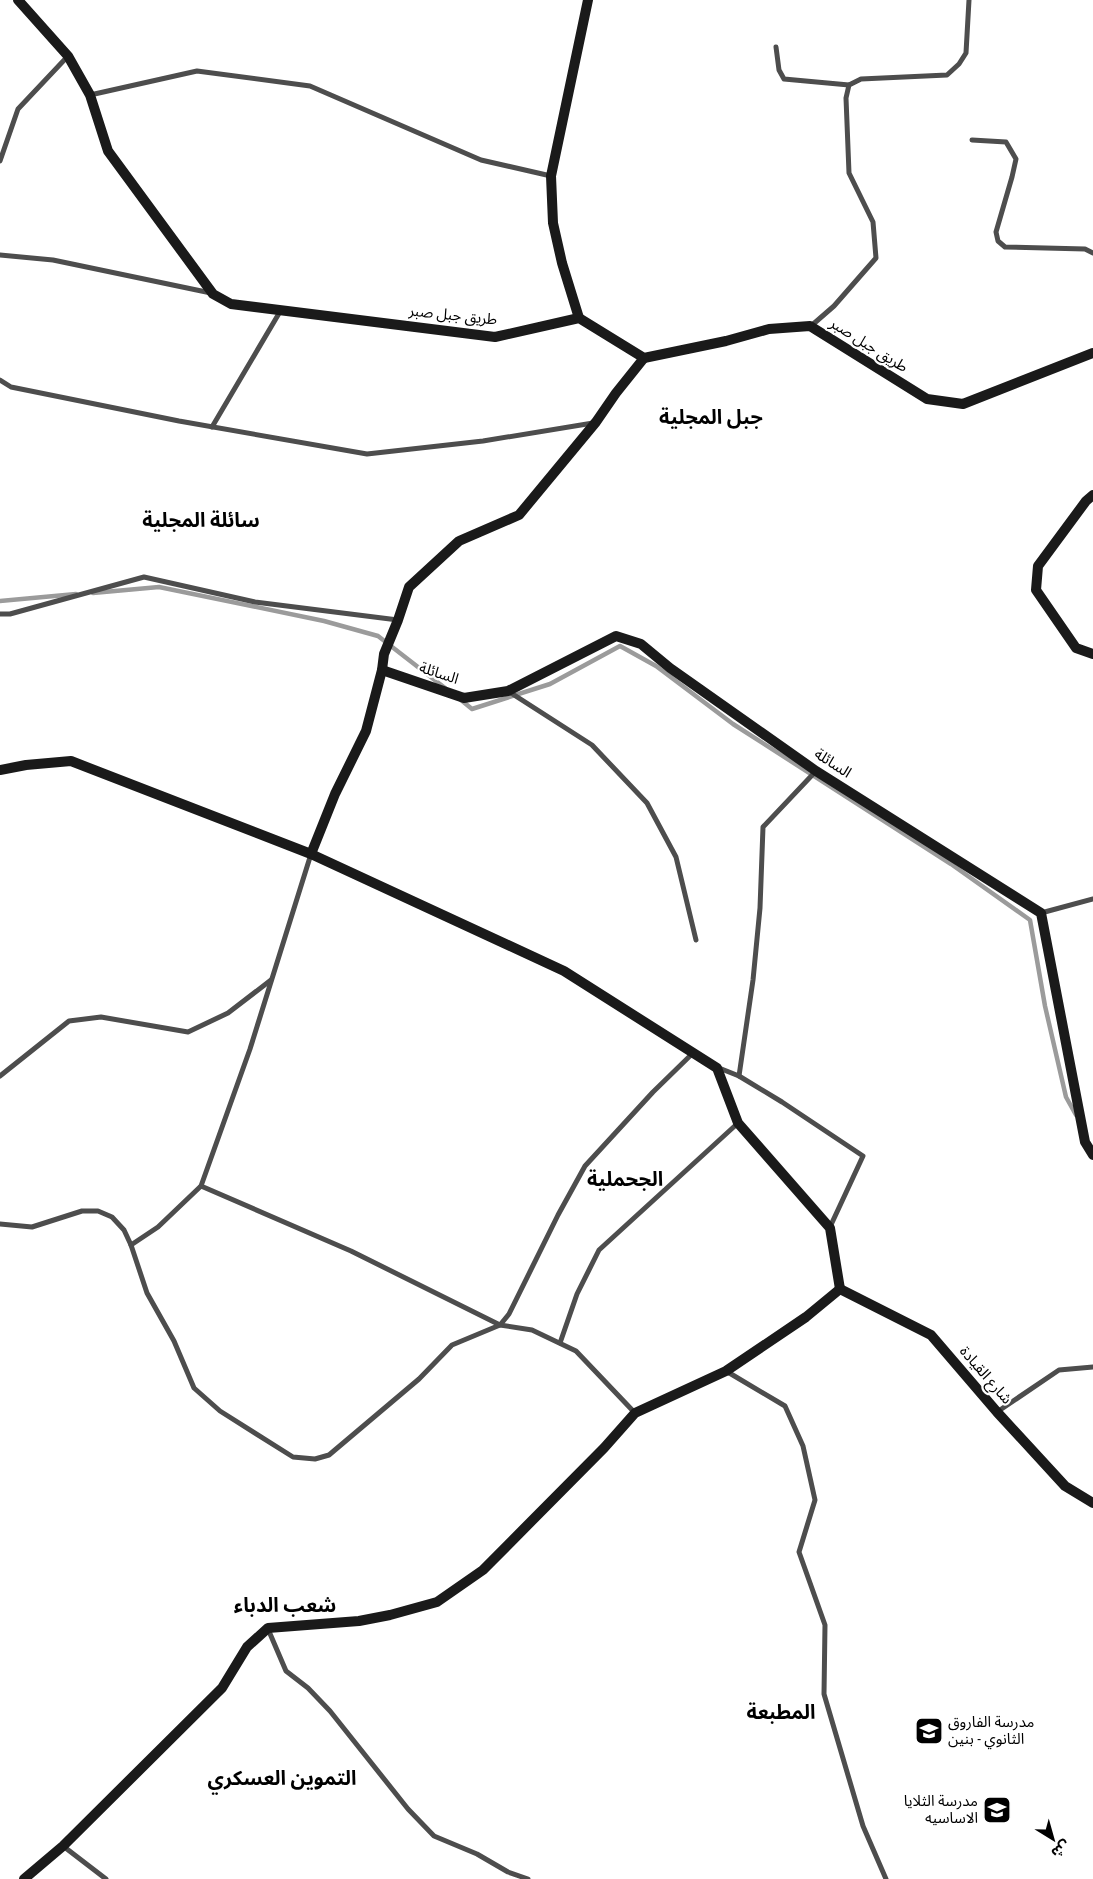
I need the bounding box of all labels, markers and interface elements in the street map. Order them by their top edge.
street label: طريق جبل صبر [407,301,498,330]
street label: طريق جبل صبر [825,313,911,377]
district label: جبل المجلية [659,405,763,429]
district label: سائلة المجلية [142,508,260,532]
street label: السائلة [417,658,461,688]
street label: السائلة [811,744,855,782]
district label: الجحملية [587,1167,663,1191]
street label: شارع القيادة [954,1342,1016,1410]
district label: شعب الدباء [234,1593,336,1617]
district label: المطبعة [747,1700,815,1724]
place label: مدرسة الفاروق الثانوي - بنين [948,1713,1034,1750]
school or university icon: مدرسة الفاروق الثانوي - بنين [914,1716,944,1746]
district label: التموين العسكري [208,1766,356,1795]
place label: مدرسة الثلايا الاساسيه [904,1792,978,1827]
school or university icon: مدرسة الثلايا الاساسيه [982,1795,1012,1825]
north arrow [1028,1814,1078,1864]
text: ش [1048,1837,1073,1862]

